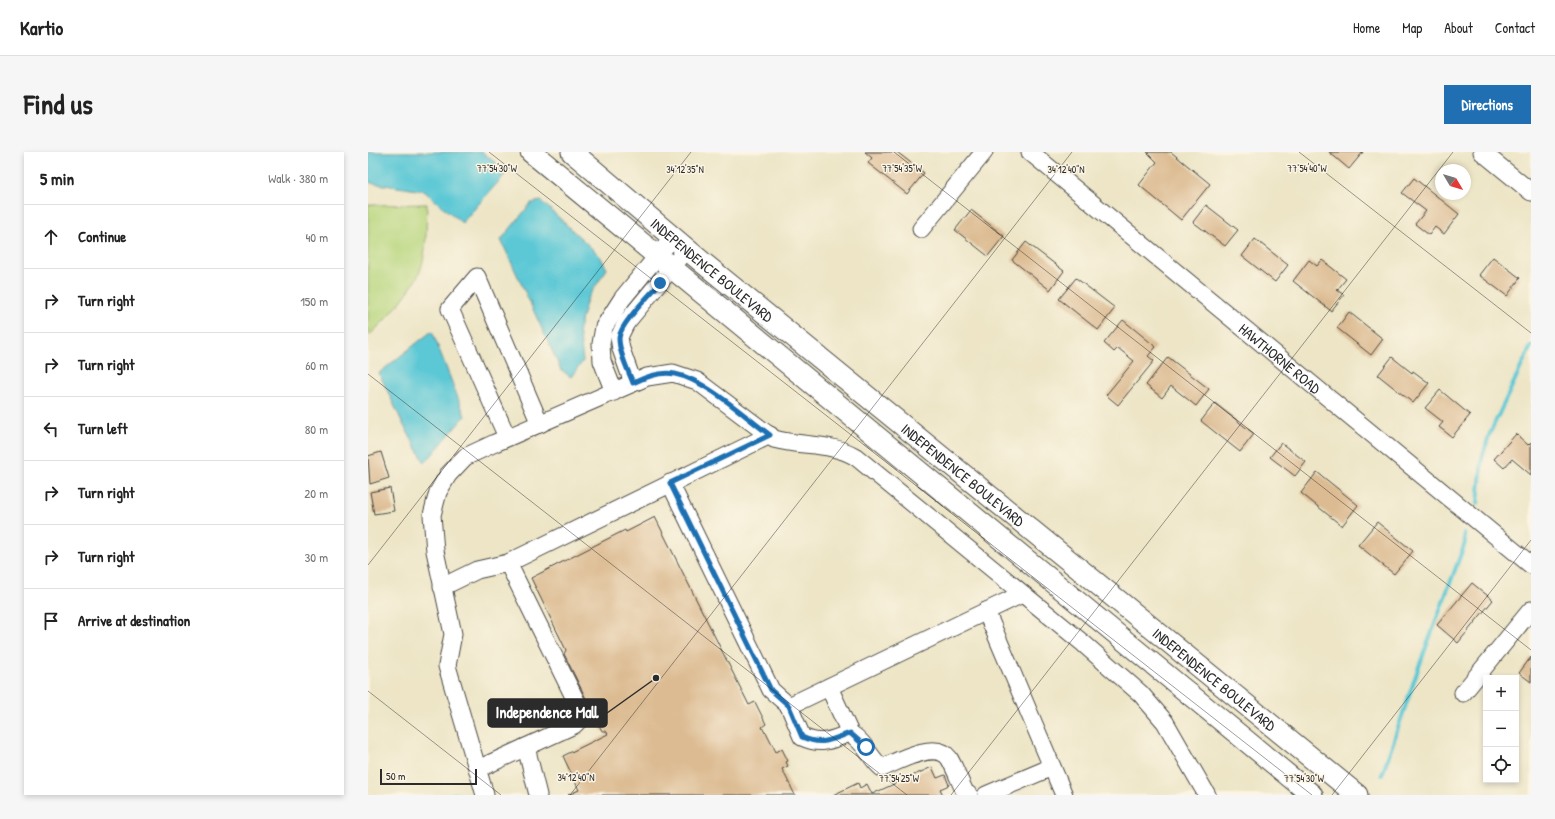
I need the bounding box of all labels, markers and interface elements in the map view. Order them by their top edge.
text: Kartio [20,15,63,41]
text: Home [1353,18,1380,37]
text: Map [1402,18,1422,37]
text: About [1444,18,1473,37]
text: Contact [1495,18,1535,37]
text: Find us [24,85,93,123]
button: Directions [1444,85,1531,124]
text: 77°54'30"W [477,162,518,175]
text: 77°54'35"W [882,162,923,175]
text: 77°54'40"W [1287,162,1327,175]
text: 34°12'35"N [666,163,704,176]
text: 34°12'40"N [1047,163,1085,176]
north arrow [1435,164,1471,200]
text: 5 min [40,167,74,190]
text: Walk · 380 m [268,169,328,187]
street label: INDEPENDENCE BOULEVARD [646,213,779,327]
icon: ahead [40,226,62,248]
text: Continue [78,226,126,247]
text: 40 m [305,228,328,246]
route end [651,274,669,292]
icon: right [40,290,62,312]
text: Turn right [78,290,134,311]
text: 150 m [300,292,328,310]
street label: HAWTHORNE ROAD [1235,318,1326,399]
icon: right [40,354,62,376]
text: Turn right [78,354,134,375]
text: 60 m [305,356,328,374]
icon: left [40,418,62,440]
text: Turn left [78,418,128,439]
street label: INDEPENDENCE BOULEVARD [897,418,1030,532]
text: 80 m [305,420,328,438]
icon: right [40,482,62,504]
text: Turn right [78,482,134,503]
text: 20 m [304,484,328,502]
icon: right [40,546,62,568]
text: Turn right [78,546,134,567]
text: 30 m [305,548,328,566]
icon: arrive [40,610,62,632]
text: Arrive at destination [78,610,190,631]
street label: INDEPENDENCE BOULEVARD [1148,622,1281,736]
map controls [1483,675,1519,783]
button: + [1483,675,1519,711]
callout: Independence Mall [488,699,607,727]
text: Independence Mall [496,701,600,724]
button: − [1483,711,1519,747]
route start [857,738,875,756]
button: locate [1483,747,1519,783]
scale bar [380,767,477,786]
text: 50 m [386,769,406,783]
text: 34°12'40"N [557,771,595,784]
text: 77°54'25"W [879,772,920,785]
text: 77°54'30"W [1284,772,1325,785]

